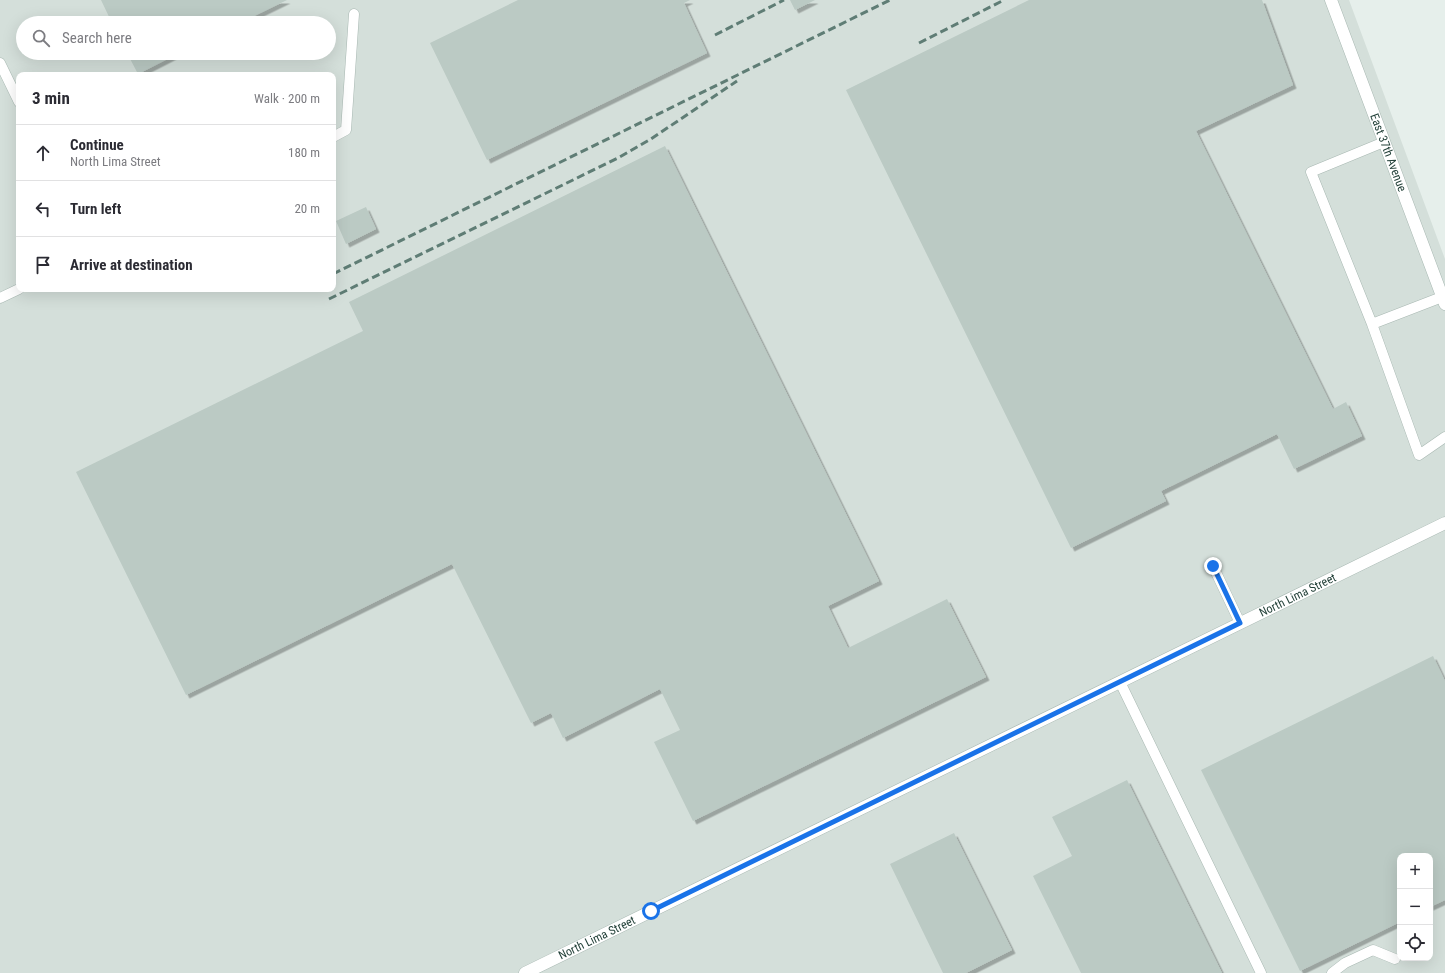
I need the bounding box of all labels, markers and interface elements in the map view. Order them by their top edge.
search box [16,16,336,60]
icon: search [30,27,52,49]
text: Search here [62,29,132,47]
text: 3 min [32,88,70,108]
text: Walk · 200 m [254,91,320,106]
street label: East 37th Avenue [1367,112,1409,194]
text: Continue [70,136,124,154]
icon: ahead [32,142,54,164]
text: 180 m [288,145,320,160]
text: North Lima Street [70,154,161,169]
icon: left [32,198,54,220]
text: Turn left [70,200,121,218]
text: 20 m [294,201,320,216]
icon: arrive [32,254,54,276]
text: Arrive at destination [70,256,193,274]
route end [1204,557,1222,575]
street label: North Lima Street [1257,570,1339,620]
map controls [1397,853,1433,961]
button: + [1397,853,1433,889]
button: − [1397,889,1433,925]
route start [642,902,660,920]
street label: North Lima Street [556,913,638,963]
button: locate [1397,925,1433,961]

